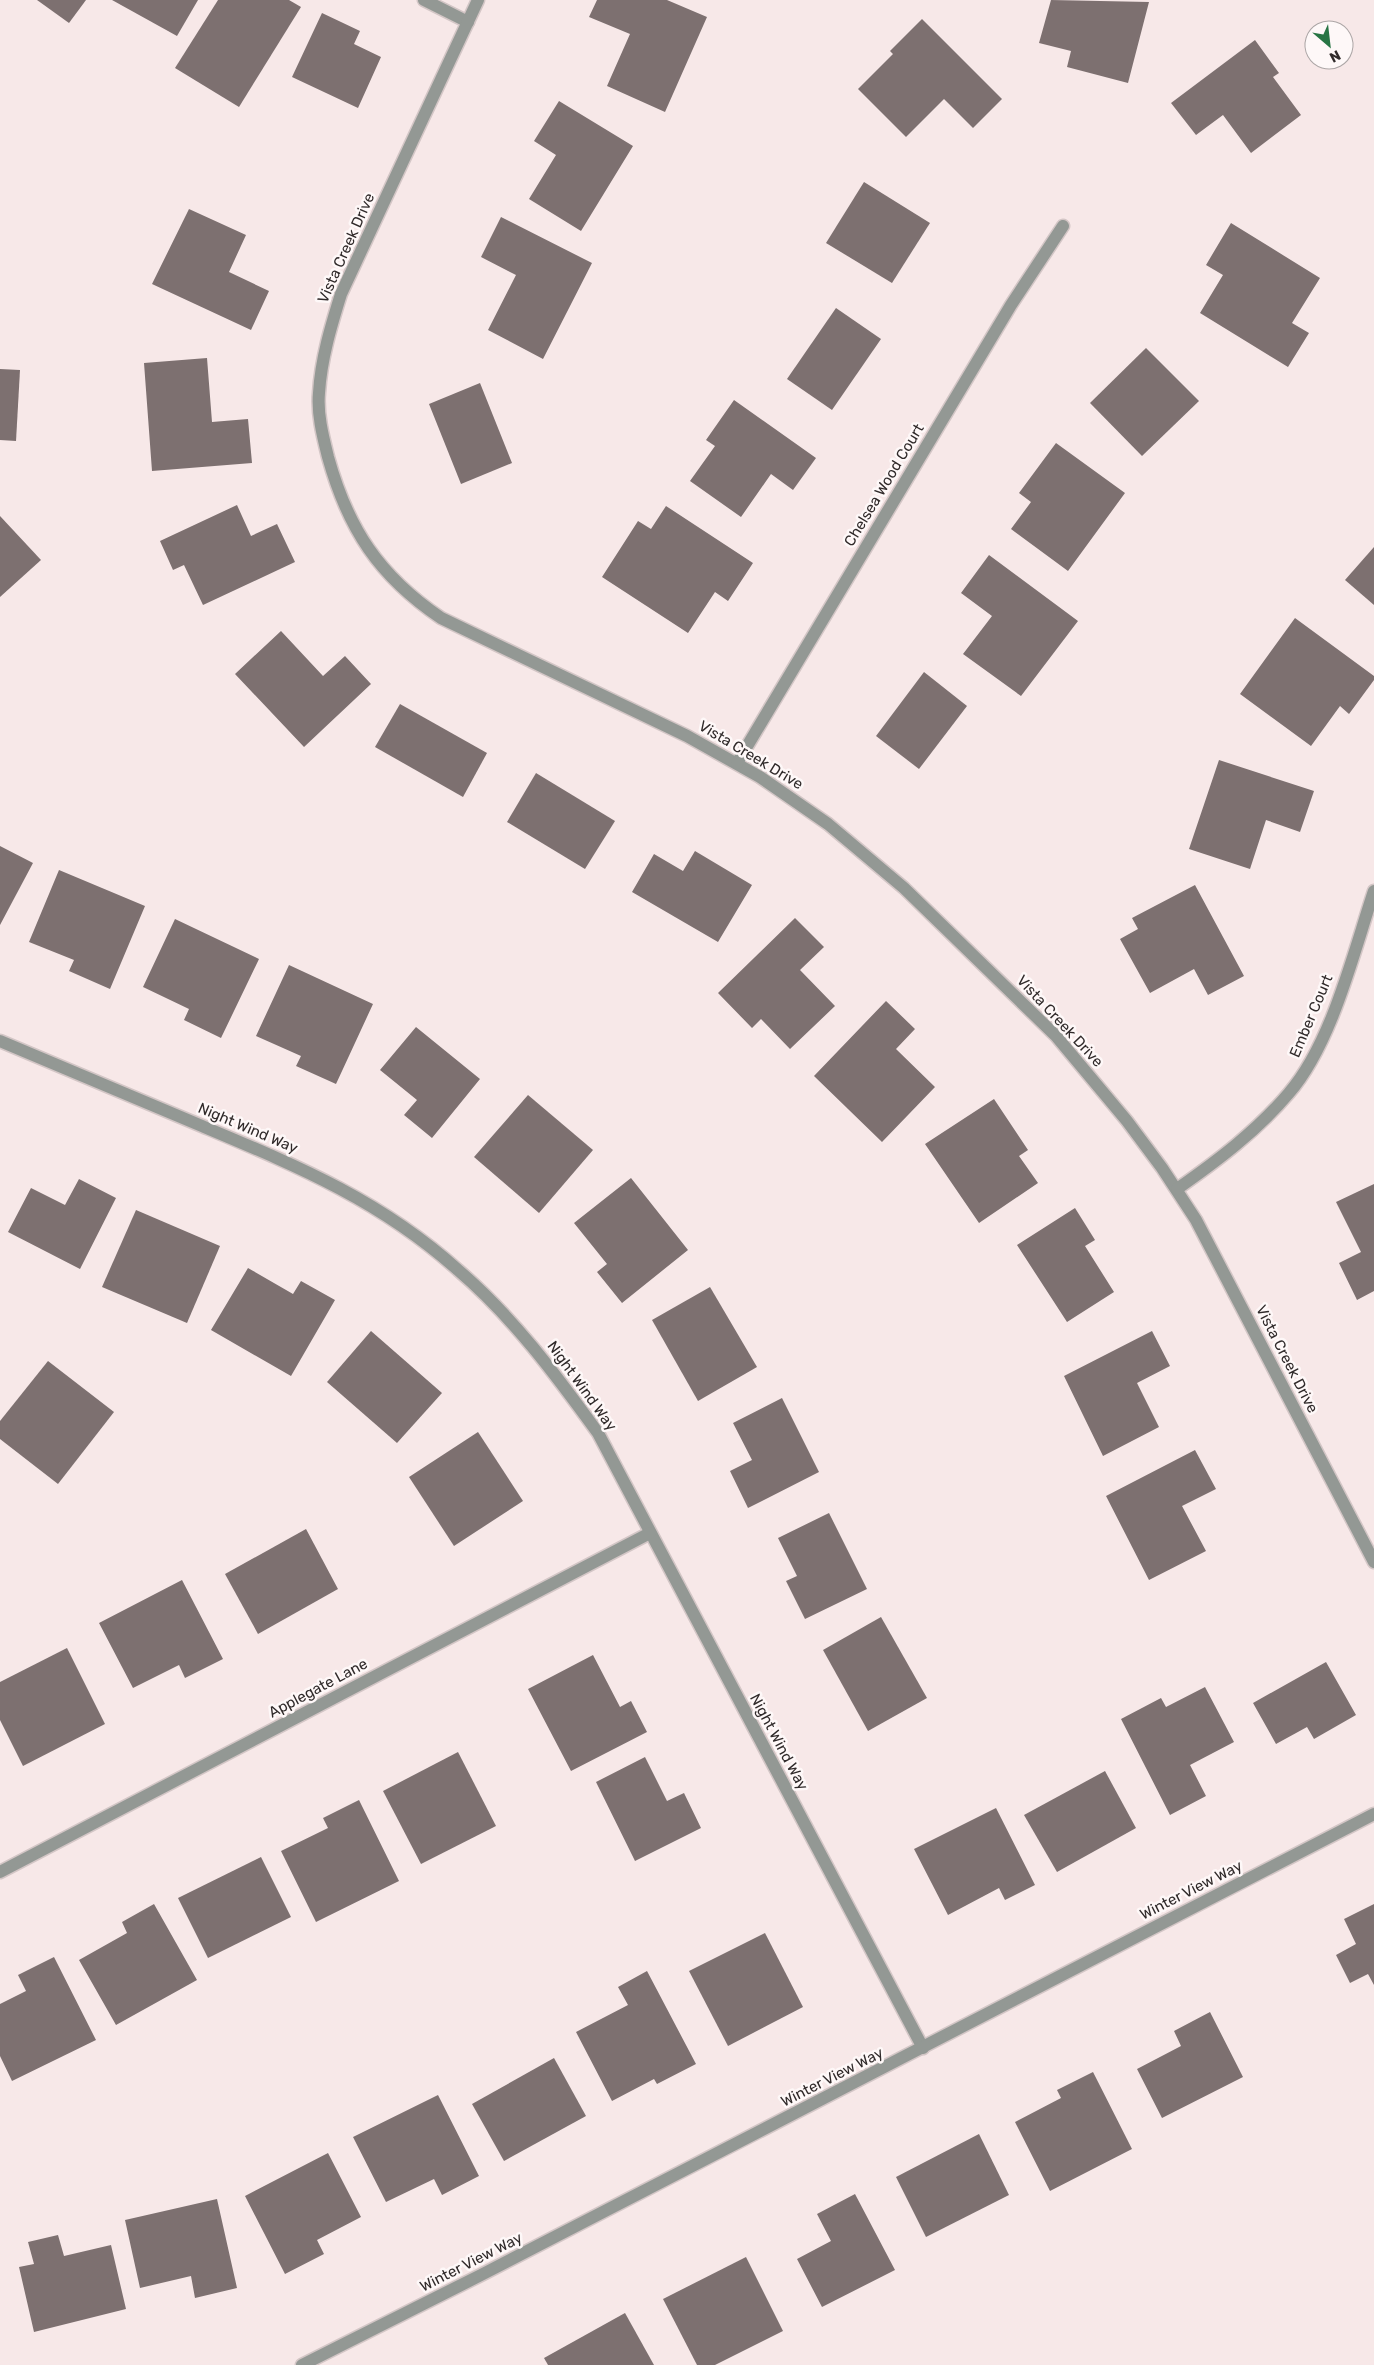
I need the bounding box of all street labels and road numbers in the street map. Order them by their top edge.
street label: Vista Creek Drive [314,190,378,306]
street label: Chelsea Wood Court [840,420,928,549]
street label: Vista Creek Drive [696,717,806,793]
street label: Vista Creek Drive [1013,972,1107,1070]
street label: Ember Court [1286,972,1337,1060]
street label: Night Wind Way [195,1099,301,1157]
street label: Vista Creek Drive [1252,1302,1322,1416]
street label: Night Wind Way [543,1338,621,1434]
street label: Applegate Lane [266,1654,370,1722]
street label: Night Wind Way [746,1691,812,1793]
street label: Winter View Way [1137,1856,1245,1924]
street label: Winter View Way [778,2043,886,2111]
street label: Winter View Way [417,2228,525,2296]

